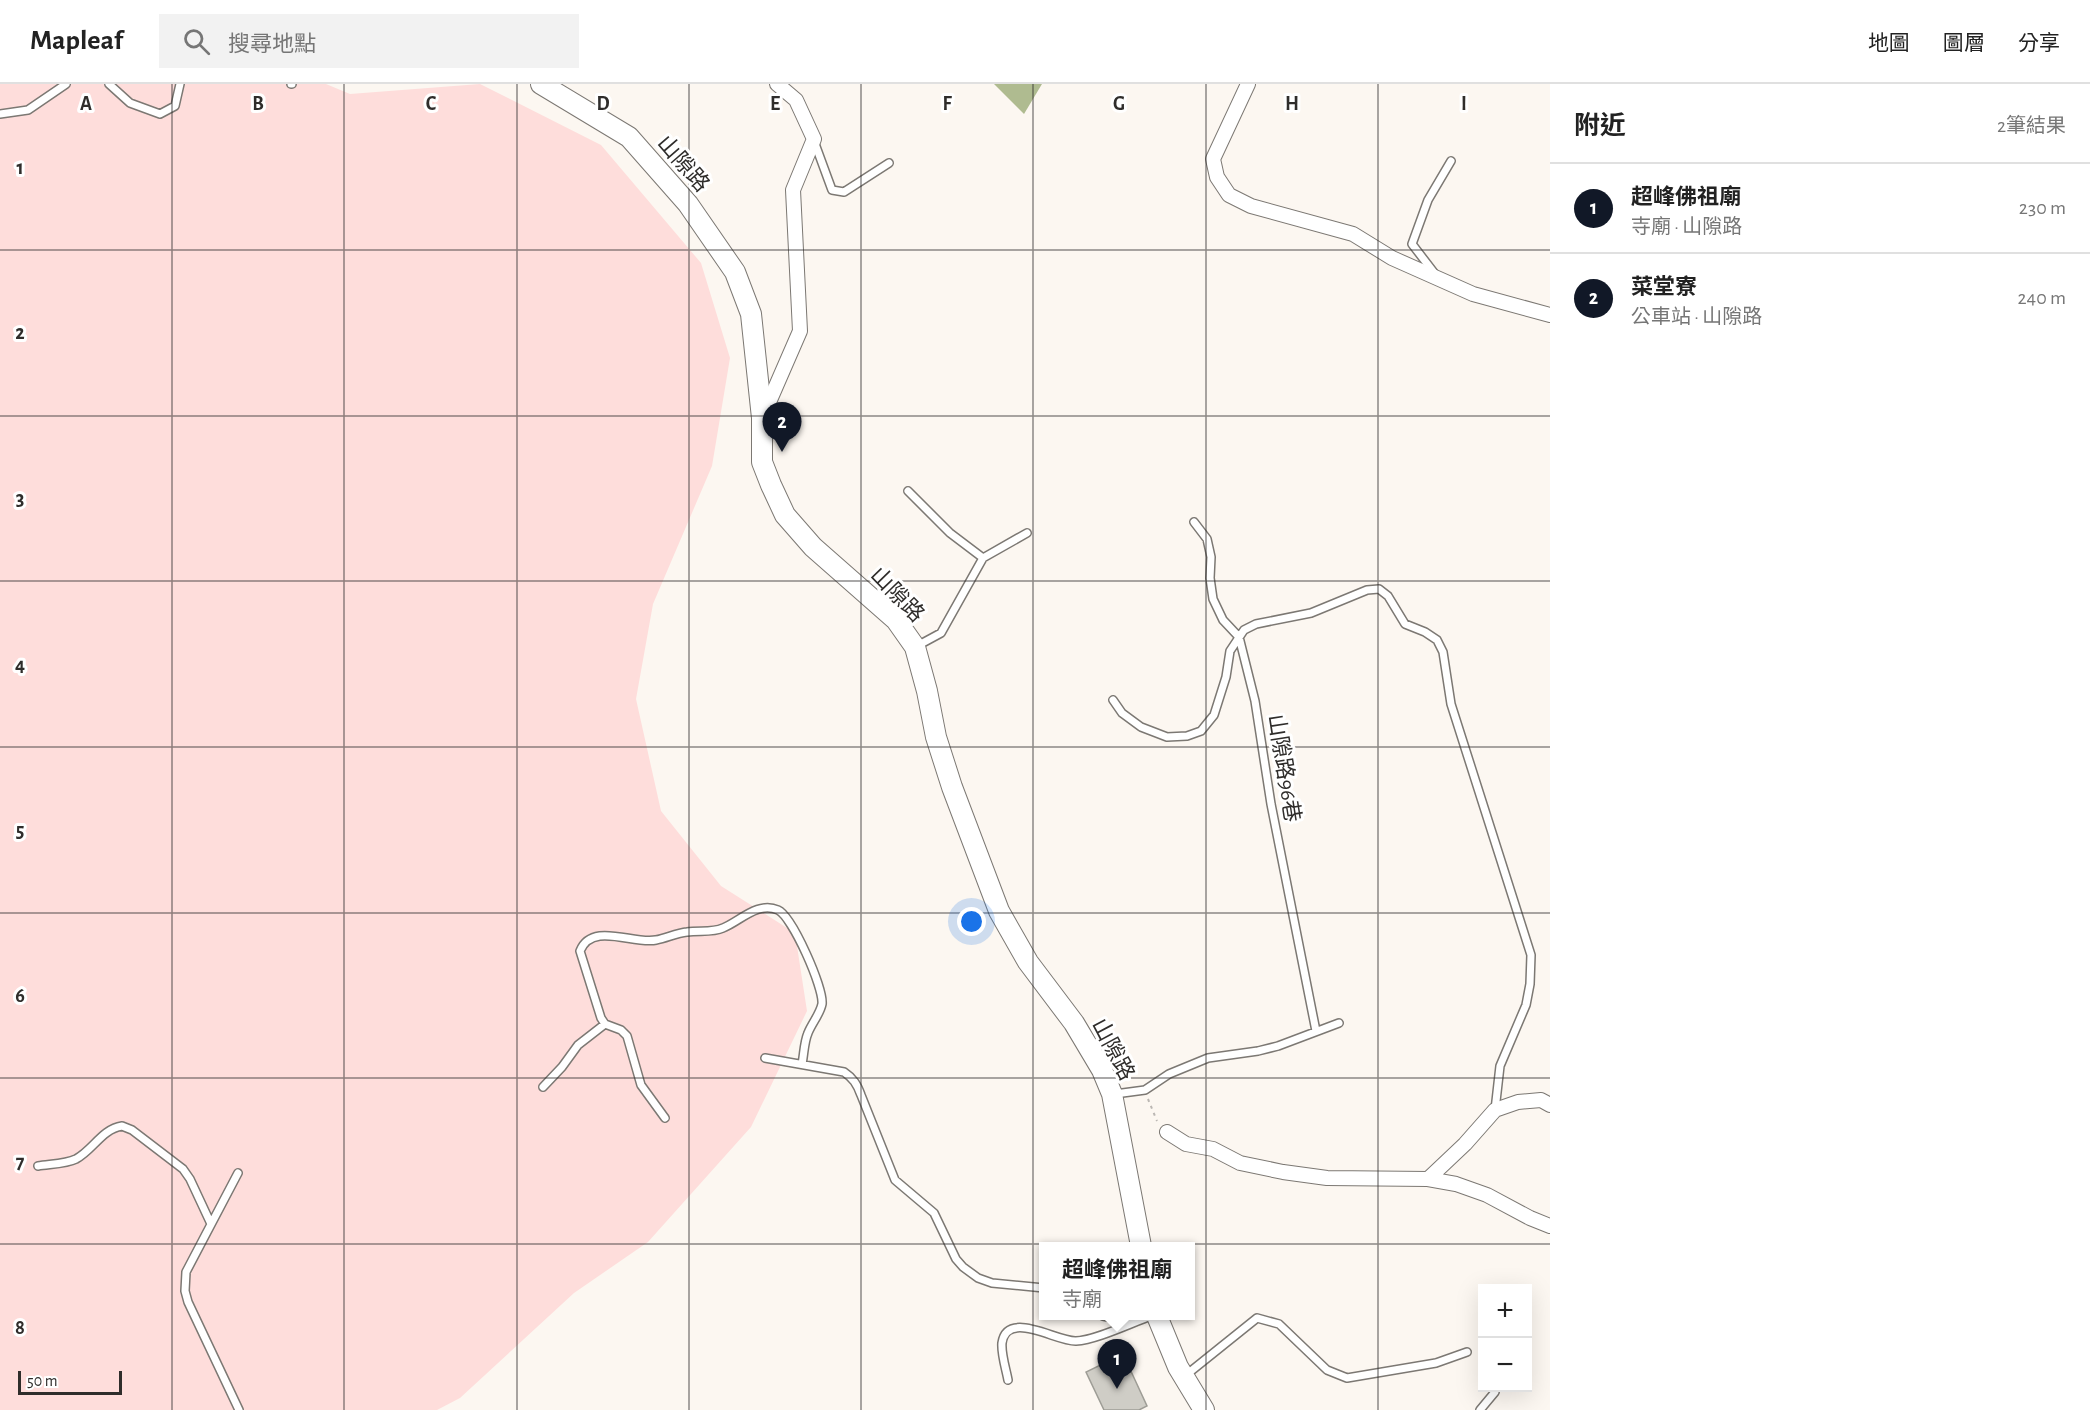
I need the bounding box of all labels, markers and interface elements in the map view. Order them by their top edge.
search box [159,14,579,68]
icon: search [180,25,213,58]
text: Mapleaf [30,27,123,55]
text: 搜尋地點 [228,33,316,55]
text: 地圖 [1868,33,1910,54]
text: 圖層 [1943,33,1985,54]
text: 分享 [2018,33,2060,54]
text: A [80,94,92,114]
text: B [252,94,264,114]
text: C [426,94,437,114]
text: D [596,94,610,114]
text: E [770,94,780,114]
text: F [942,94,952,114]
text: G [1113,94,1125,114]
text: H [1285,94,1299,114]
text: I [1461,94,1467,114]
text: 附近 [1574,113,1626,139]
text: 2筆結果 [1997,116,2066,136]
street label: 山隙路 [653,131,714,196]
text: 1 [16,158,24,178]
text: 超峰佛祖廟 [1631,186,1741,208]
text: 1 [1590,198,1597,218]
text: 230 m [2019,198,2066,218]
text: 寺廟 · 山隙路 [1631,217,1742,237]
text: 菜堂寮 [1631,276,1697,298]
text: 2 [1589,288,1598,308]
text: 240 m [2017,288,2066,308]
text: 公車站 · 山隙路 [1631,307,1762,327]
text: 2 [15,323,25,343]
pin: 2 [762,402,802,452]
text: 3 [16,489,24,509]
street label: 山隙路 [866,563,929,626]
text: 4 [15,655,25,675]
street label: 山隙路96巷 [1265,713,1304,824]
text: 5 [16,821,24,841]
your location [957,907,986,936]
text: 6 [15,986,25,1006]
street label: 山隙路 [1088,1015,1139,1084]
text: 7 [16,1152,25,1172]
popup [1039,1242,1195,1320]
text: 超峰佛祖廟 [1062,1259,1172,1281]
map controls [1478,1284,1532,1392]
button: + [1478,1284,1532,1338]
text: 寺廟 [1062,1290,1102,1310]
text: 8 [15,1318,25,1338]
button: − [1478,1338,1532,1392]
pin: 1 [1098,1340,1136,1389]
scale bar [18,1368,122,1396]
text: 50 m [27,1373,58,1389]

